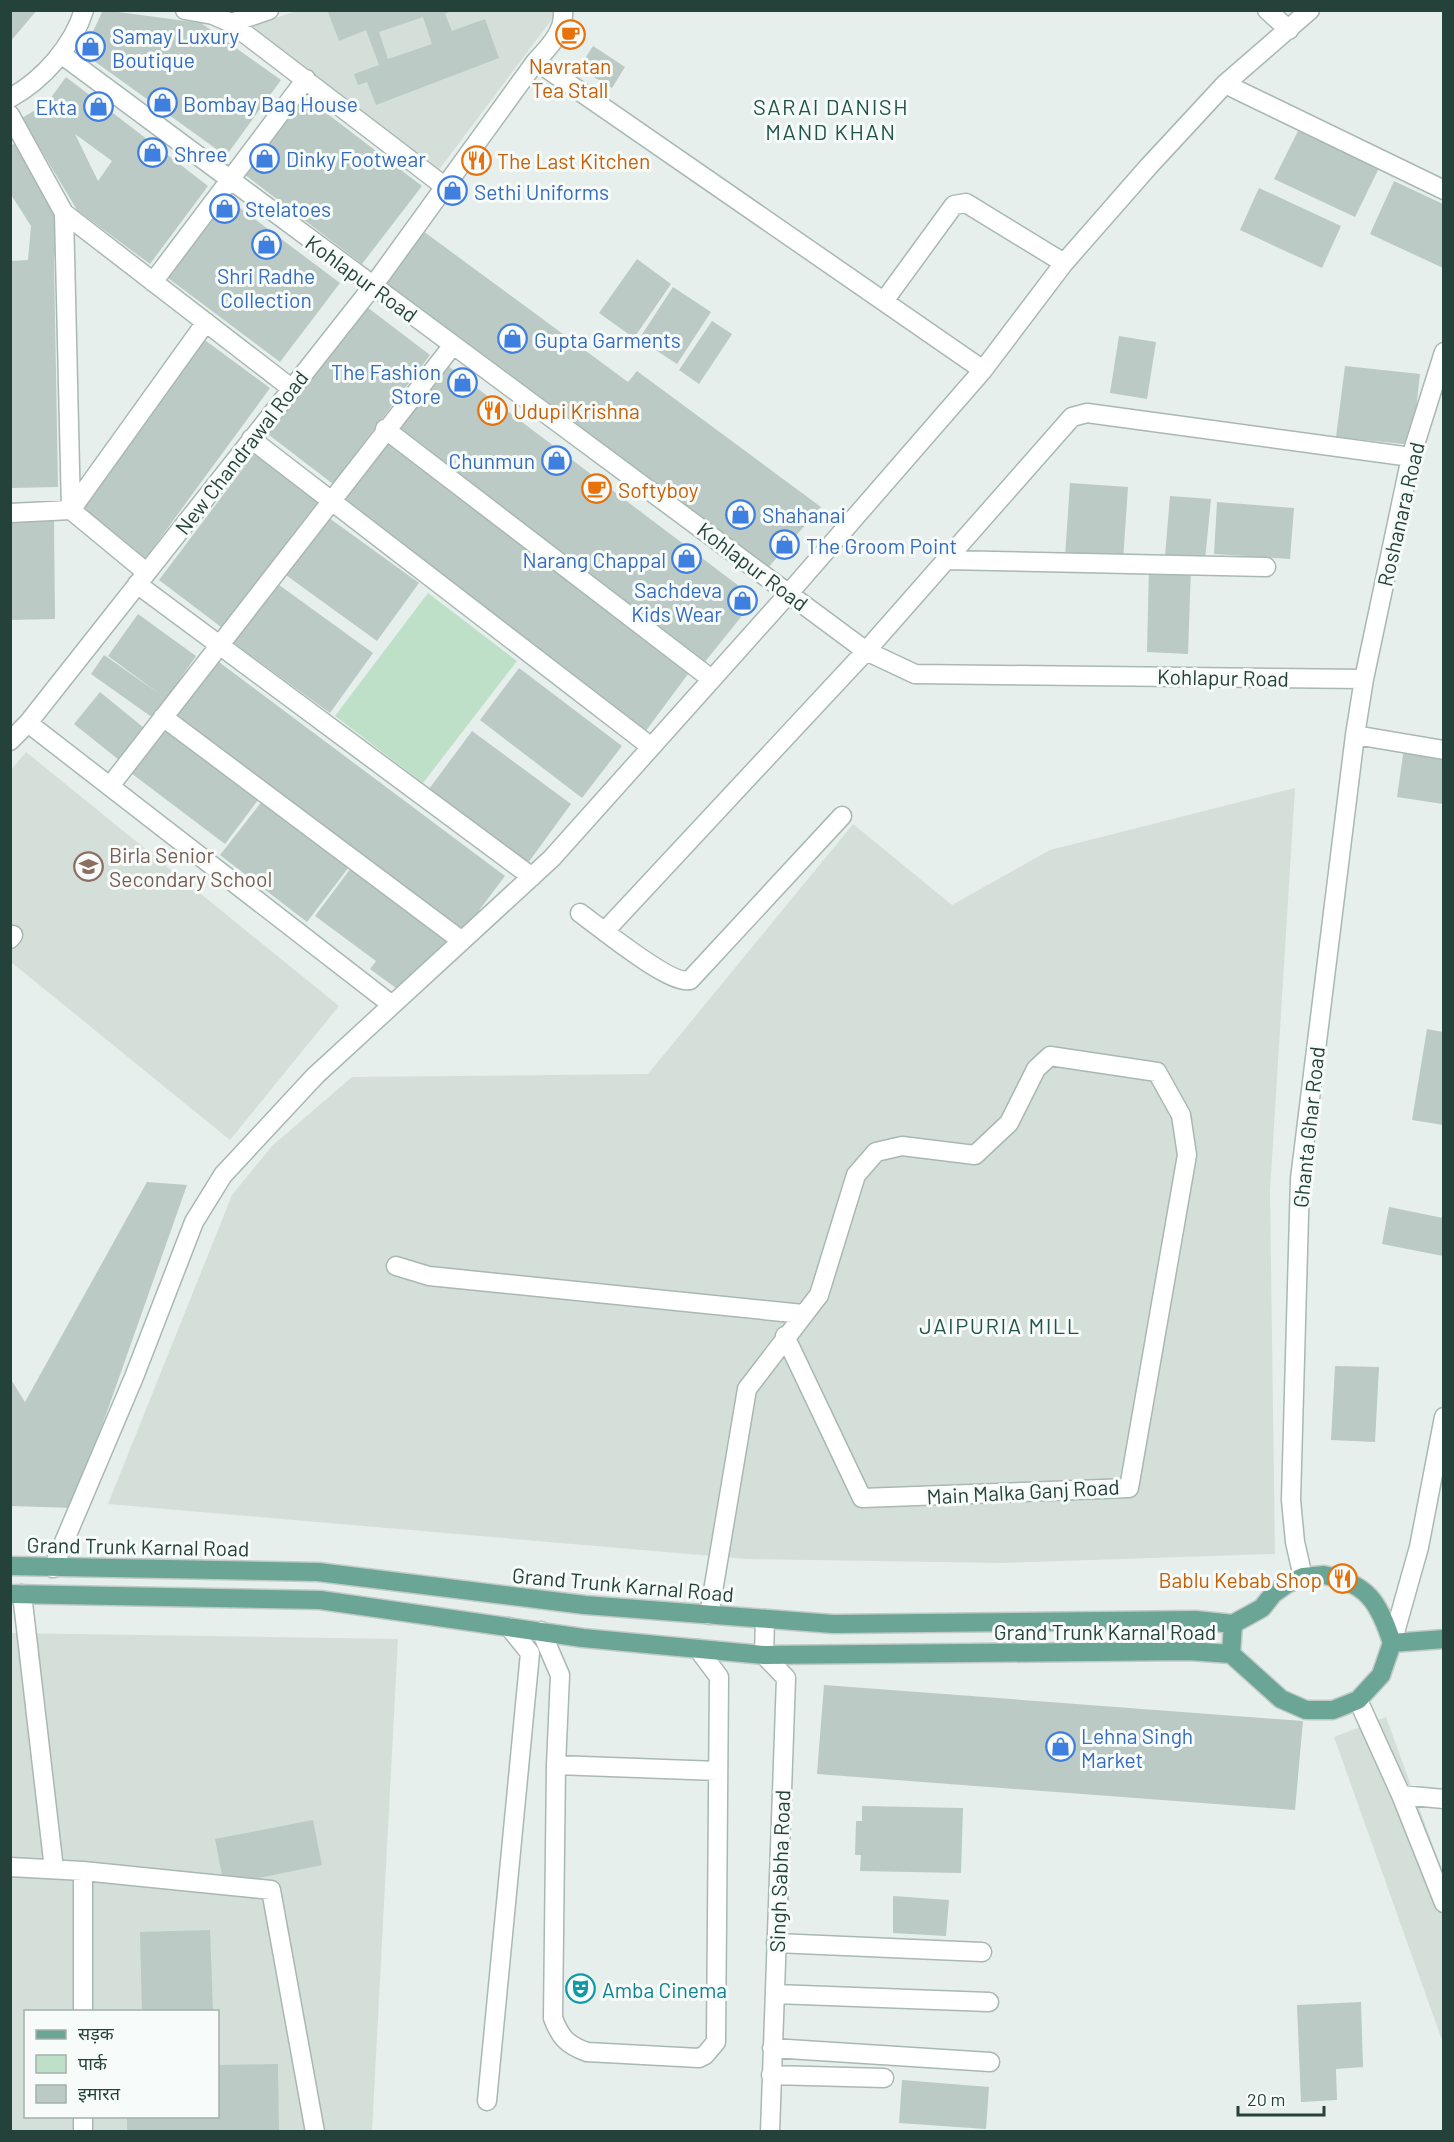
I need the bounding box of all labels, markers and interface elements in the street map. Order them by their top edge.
cafe icon: Navratan Tea Stall [554,18,586,50]
place label: Samay Luxury Boutique [112,23,239,72]
shop icon: Samay Luxury Boutique [75,31,107,63]
place label: Navratan Tea Stall [529,53,611,102]
shop icon: Bombay Bag House [146,87,178,119]
shop icon: Ekta [82,90,114,122]
place label: Bombay Bag House [183,91,358,116]
district label: SARAI DANISH MAND KHAN [753,93,909,144]
place label: Ekta [35,94,77,119]
shop icon: Shree [137,137,169,169]
place label: Shree [174,141,228,166]
shop icon: Dinky Footwear [249,142,281,174]
restaurant icon: The Last Kitchen [460,144,492,176]
place label: Dinky Footwear [286,146,426,171]
place label: The Last Kitchen [497,148,650,173]
shop icon: Sethi Uniforms [437,175,469,207]
place label: Sethi Uniforms [474,179,609,204]
shop icon: Stelatoes [208,192,240,224]
place label: Stelatoes [245,196,331,221]
shop icon: Shri Radhe Collection [250,228,282,260]
street label: Kohlapur Road [301,229,423,327]
place label: Shri Radhe Collection [217,263,315,312]
shop icon: Gupta Garments [497,323,529,355]
place label: Gupta Garments [534,327,681,352]
place label: The Fashion Store [331,359,441,408]
street label: New Chandrawal Road [169,365,313,539]
shop icon: The Fashion Store [446,367,478,399]
restaurant icon: Udupi Krishna [476,394,508,426]
place label: Udupi Krishna [513,398,640,423]
street label: Roshanara Road [1371,439,1429,589]
shop icon: Chunmun [540,444,572,476]
place label: Chunmun [448,448,535,473]
cafe icon: Softyboy [581,473,613,505]
place label: Softyboy [618,477,699,502]
shop icon: Shahanai [725,498,757,530]
place label: Shahanai [762,502,846,527]
street label: Kohlapur Road [693,516,813,616]
shop icon: The Groom Point [769,529,801,561]
place label: The Groom Point [806,533,957,558]
shop icon: Narang Chappal [671,543,703,575]
place label: Narang Chappal [522,547,666,572]
place label: Sachdeva Kids Wear [631,577,722,626]
shop icon: Sachdeva Kids Wear [727,585,759,617]
street label: Kohlapur Road [1157,663,1289,691]
place label: Birla Senior Secondary School [109,842,272,891]
school or university icon: Birla Senior Secondary School [72,850,104,882]
street label: Ghanta Ghar Road [1287,1045,1329,1209]
district label: JAIPURIA MILL [919,1312,1081,1338]
street label: Main Malka Ganj Road [926,1473,1120,1509]
street label: Grand Trunk Karnal Road [27,1532,249,1560]
street label: Grand Trunk Karnal Road [511,1562,735,1606]
restaurant icon: Bablu Kebab Shop [1327,1563,1359,1595]
place label: Bablu Kebab Shop [1158,1567,1322,1592]
street label: Grand Trunk Karnal Road [994,1619,1216,1644]
place label: Lehna Singh Market [1081,1723,1193,1772]
shop icon: Lehna Singh Market [1044,1731,1076,1763]
street label: Singh Sabha Road [764,1789,794,1953]
theatre icon: Amba Cinema [565,1973,597,2005]
place label: Amba Cinema [602,1977,727,2002]
legend [24,2010,219,2118]
text: सड़क [78,2022,115,2044]
text: पार्क [78,2052,108,2074]
scale bar [1238,2079,1324,2117]
text: इमारत [78,2082,121,2104]
text: 20 m [1247,2088,1285,2110]

